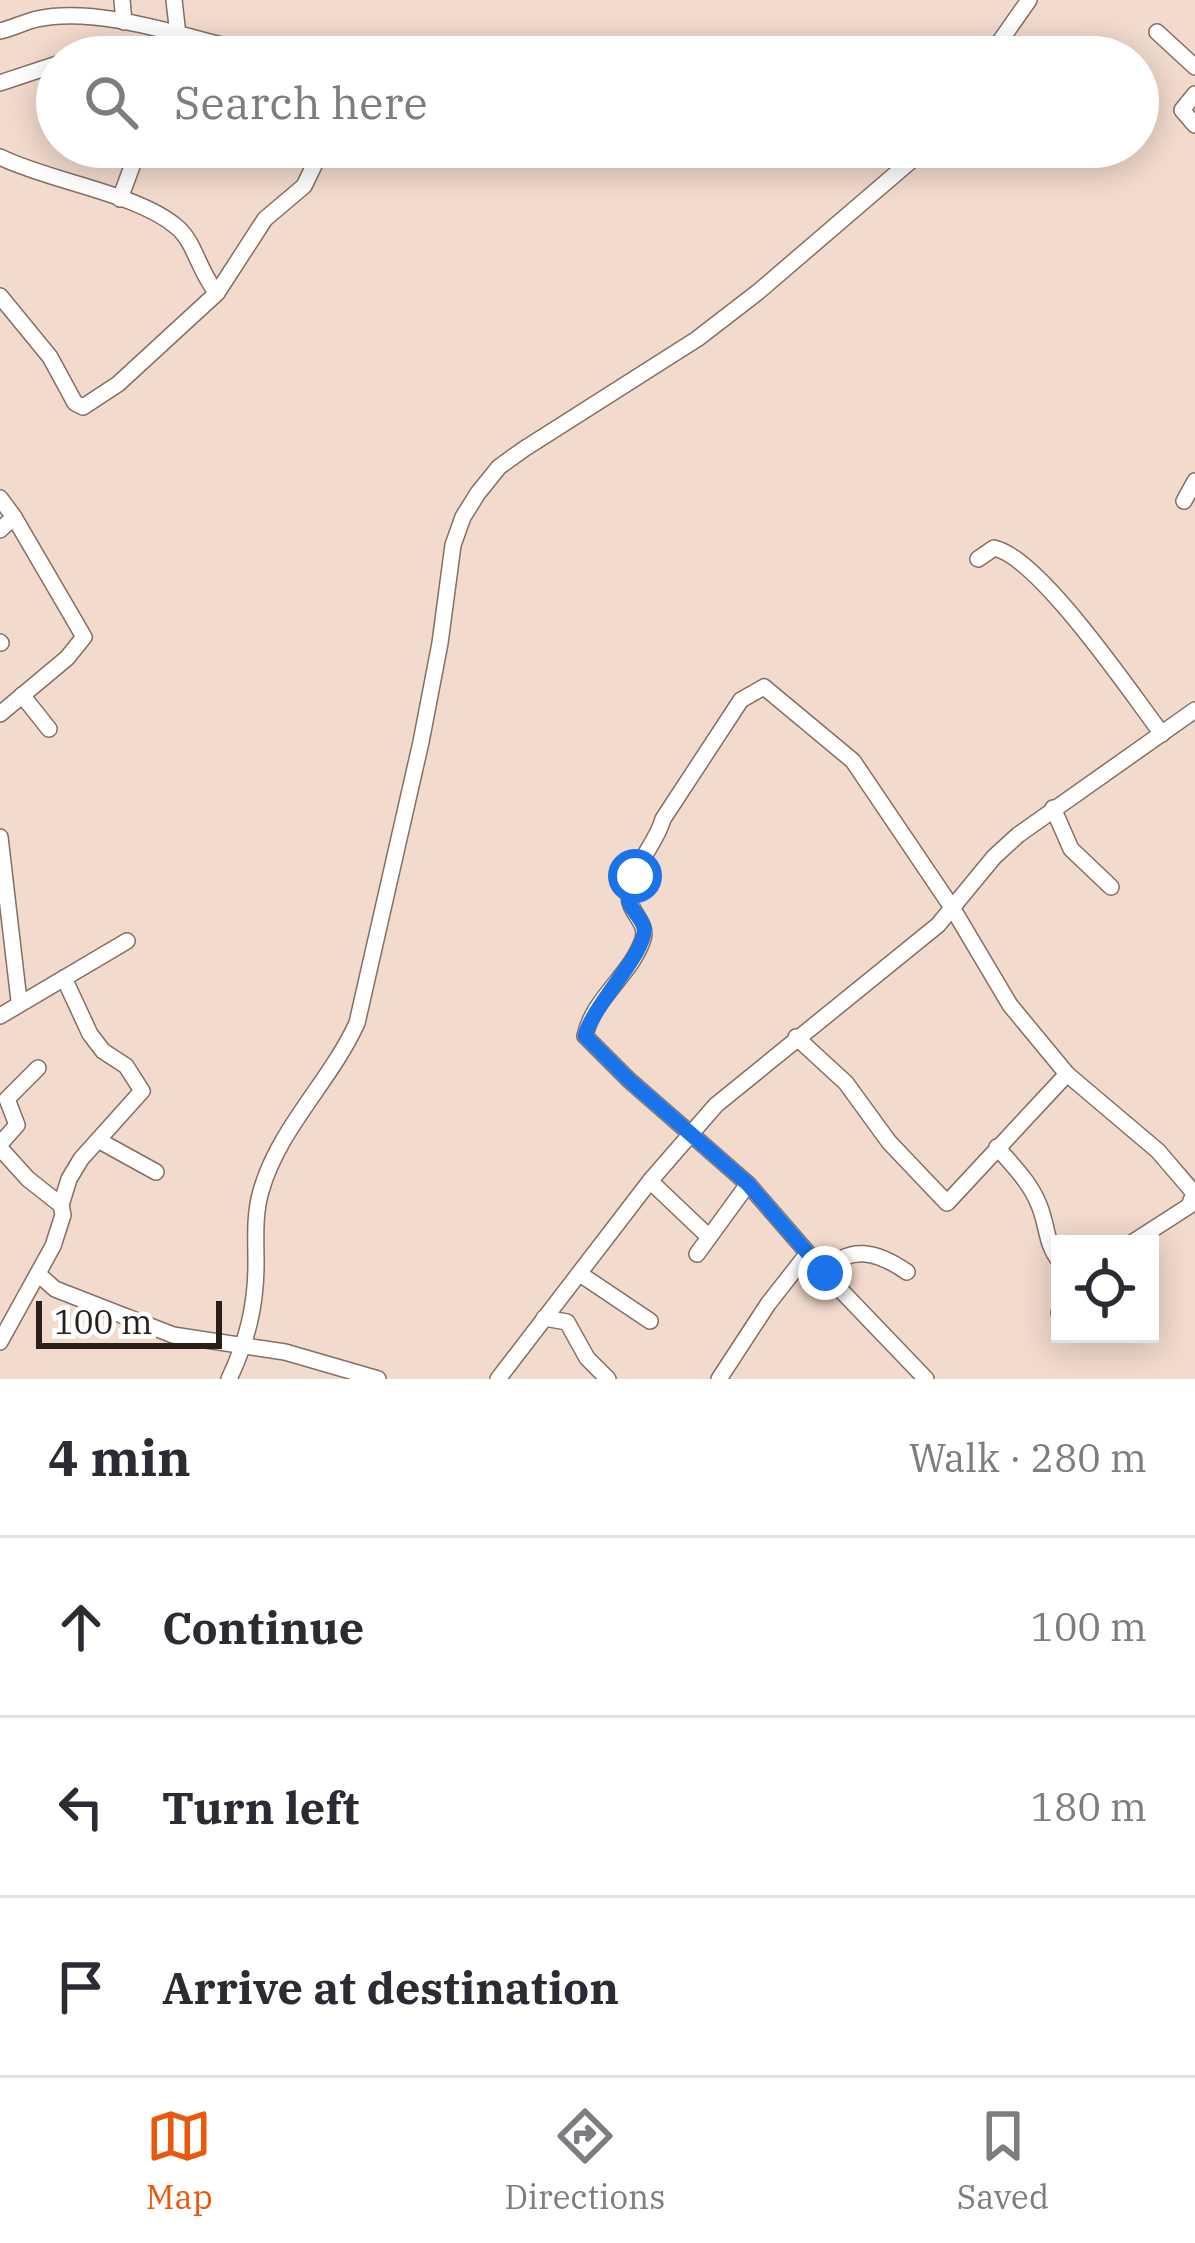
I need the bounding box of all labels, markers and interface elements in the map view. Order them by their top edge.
search box [36,36,1159,168]
icon: search [78,69,144,135]
text: Search here [174,73,428,131]
route start [608,849,662,903]
map controls [1051,1235,1159,1343]
button: locate [1051,1235,1159,1343]
route end [798,1246,852,1300]
scale bar [36,1295,222,1348]
text: 100 m [54,1300,153,1343]
text: 4 min [48,1424,191,1490]
text: Walk · 280 m [909,1432,1147,1483]
icon: ahead [48,1594,114,1660]
text: Continue [162,1598,364,1656]
text: 100 m [1031,1601,1147,1652]
icon: left [48,1774,114,1840]
text: Turn left [162,1778,359,1836]
text: 180 m [1031,1781,1147,1832]
icon: arrive [48,1954,114,2020]
text: Arrive at destination [162,1958,619,2016]
tab: Map [146,2103,213,2218]
tab: Directions [504,2103,665,2218]
tab: Saved [957,2103,1049,2218]

